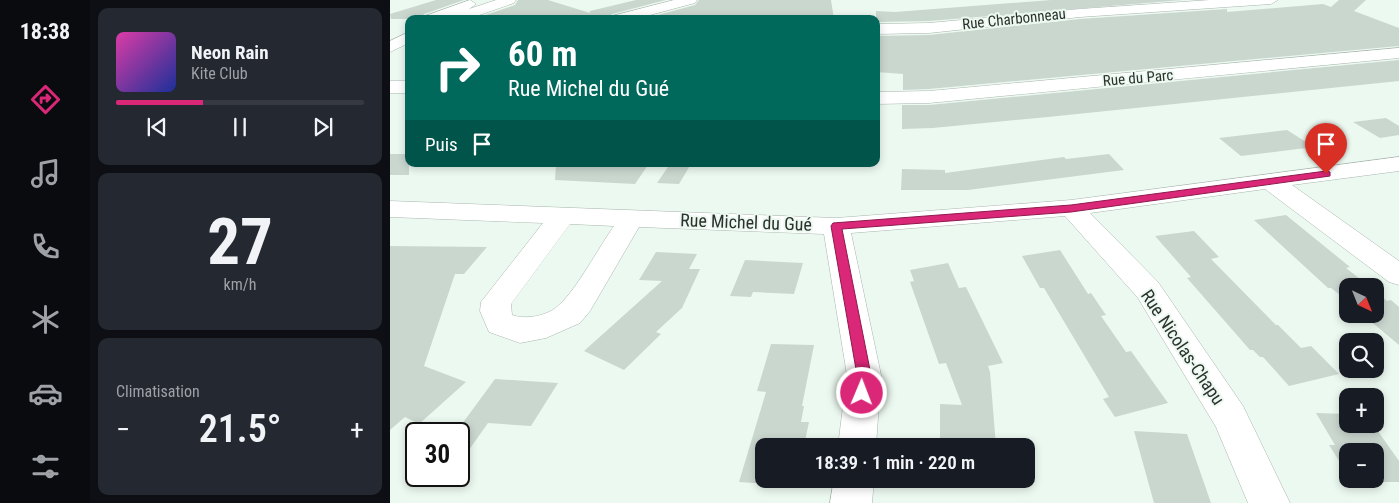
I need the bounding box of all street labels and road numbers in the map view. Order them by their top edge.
street label: Rue Charbonneau [961,5,1067,33]
street label: Rue du Parc [1102,66,1174,90]
street label: Rue Michel du Gué [680,209,812,235]
street label: Rue Nicolas-Chapu [1137,286,1229,408]

